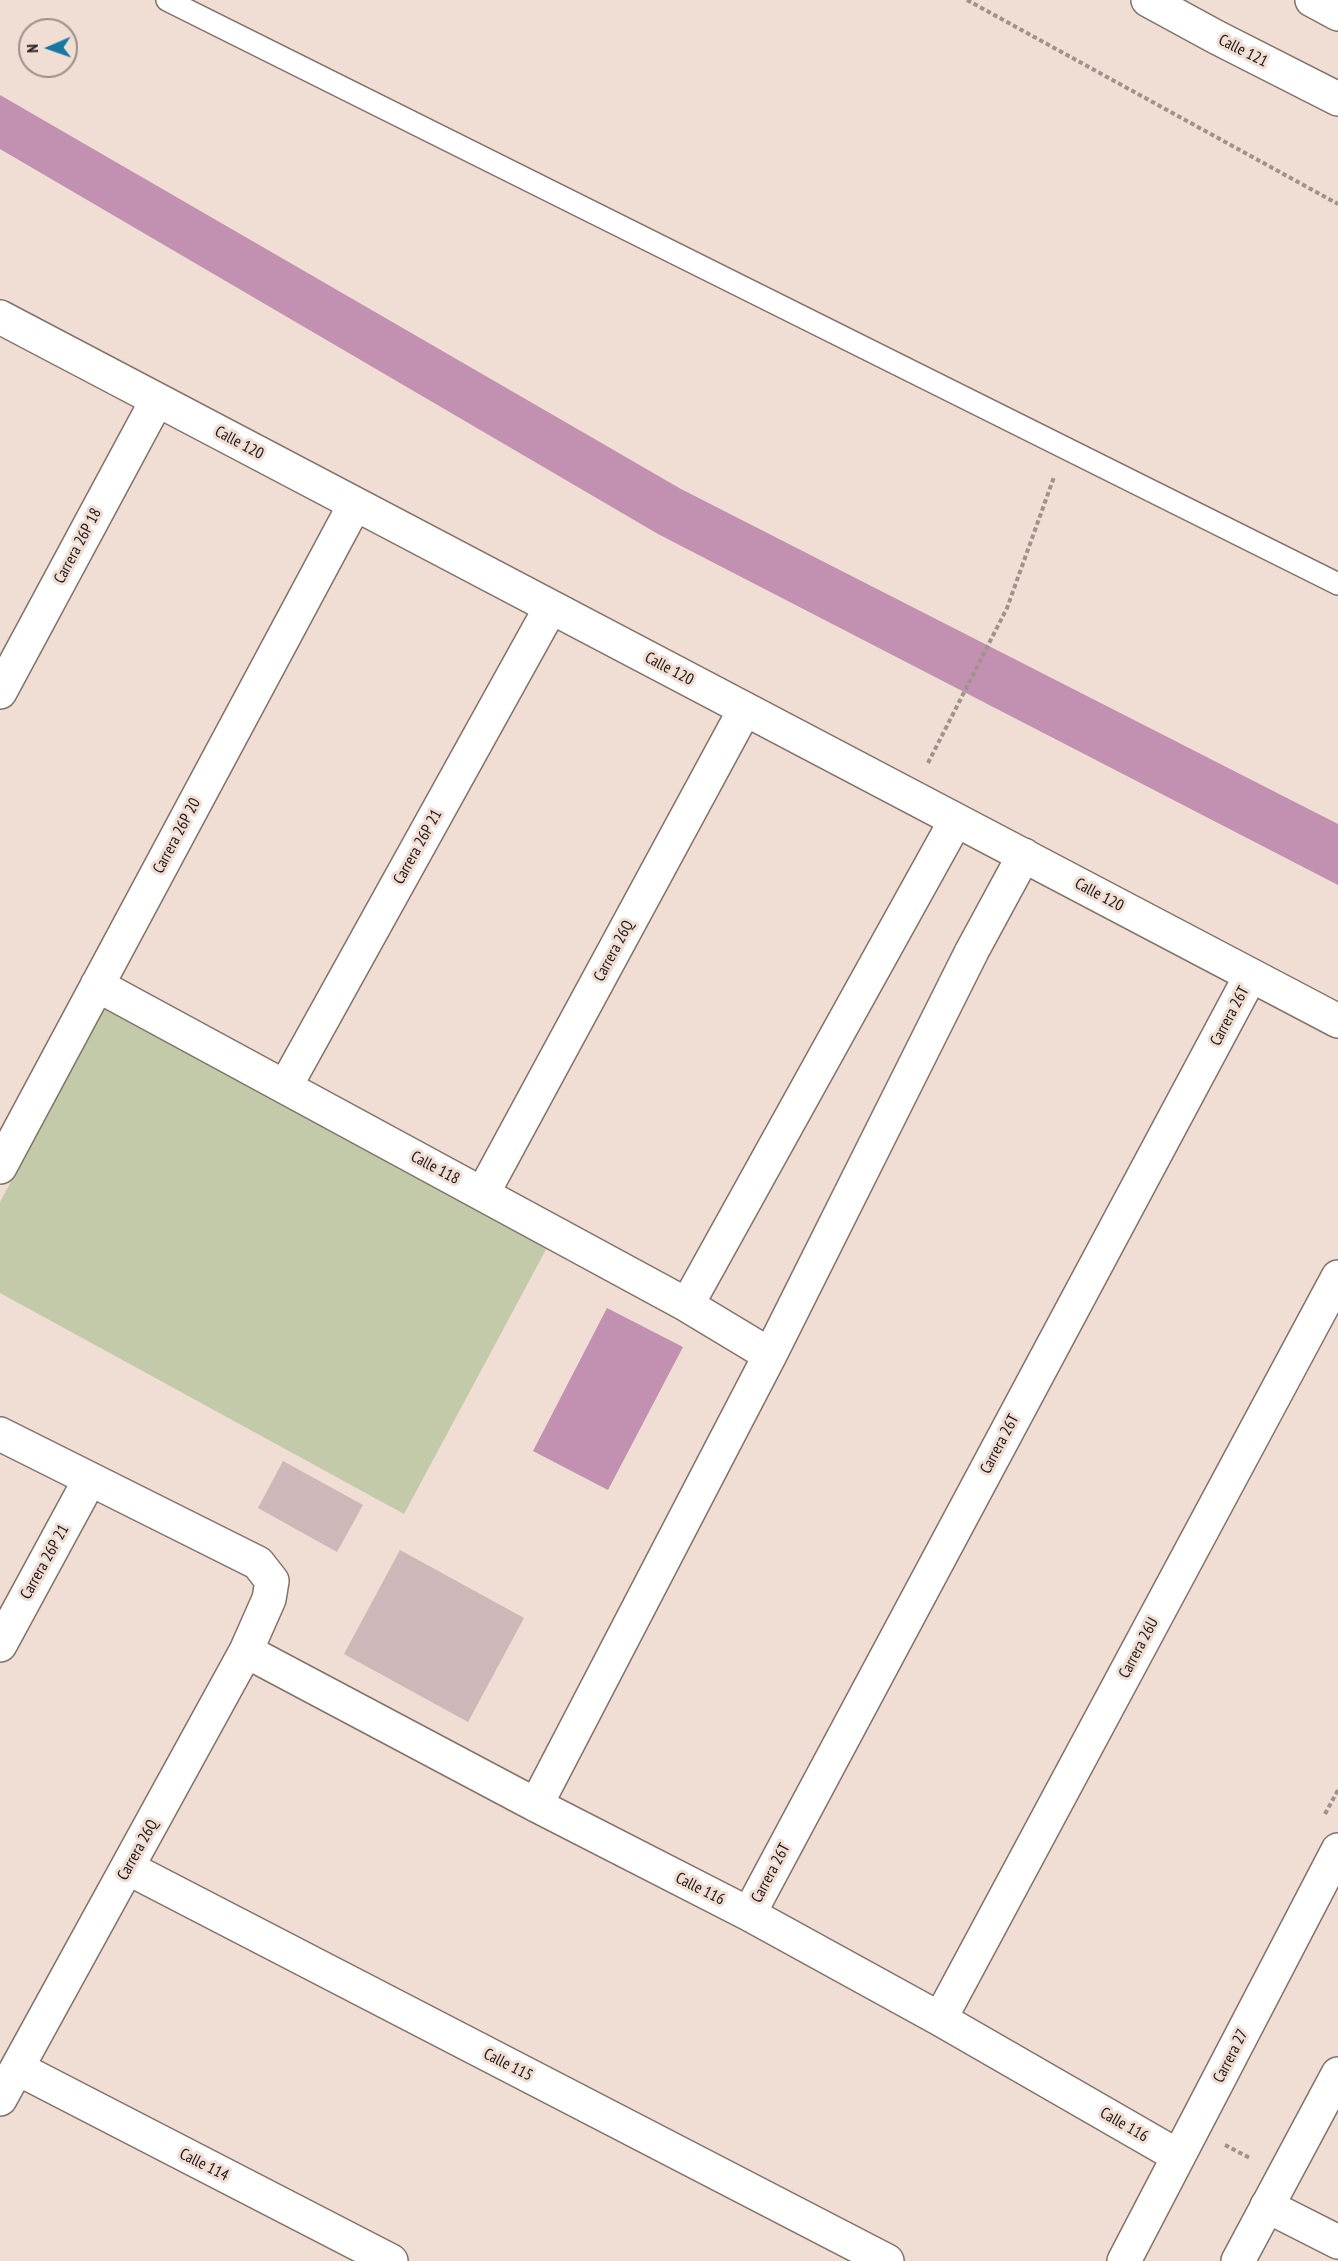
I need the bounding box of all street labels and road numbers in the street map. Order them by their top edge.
street label: Calle 121 [1215,31,1271,71]
street label: Calle 120 [211,422,267,464]
street label: Carrera 26P 18 [50,505,106,587]
street label: Calle 120 [641,648,697,690]
street label: Carrera 26P 20 [149,795,205,877]
street label: Carrera 26P 21 [390,806,446,888]
street label: Calle 120 [1071,874,1127,916]
street label: Carrera 26Q [590,917,638,985]
street label: Carrera 26T [1206,983,1254,1049]
street label: Calle 118 [407,1147,463,1189]
street label: Carrera 26T [976,1411,1024,1477]
street label: Carrera 26P 21 [17,1521,73,1603]
street label: Carrera 26U [1115,1614,1163,1682]
street label: Carrera 26Q [114,1816,162,1884]
street label: Carrera 26T [747,1840,795,1906]
street label: Calle 116 [672,1869,728,1909]
street label: Carrera 27 [1209,2026,1253,2086]
street label: Calle 115 [480,2045,536,2085]
street label: Calle 116 [1096,2104,1152,2146]
street label: Calle 114 [176,2145,232,2185]

